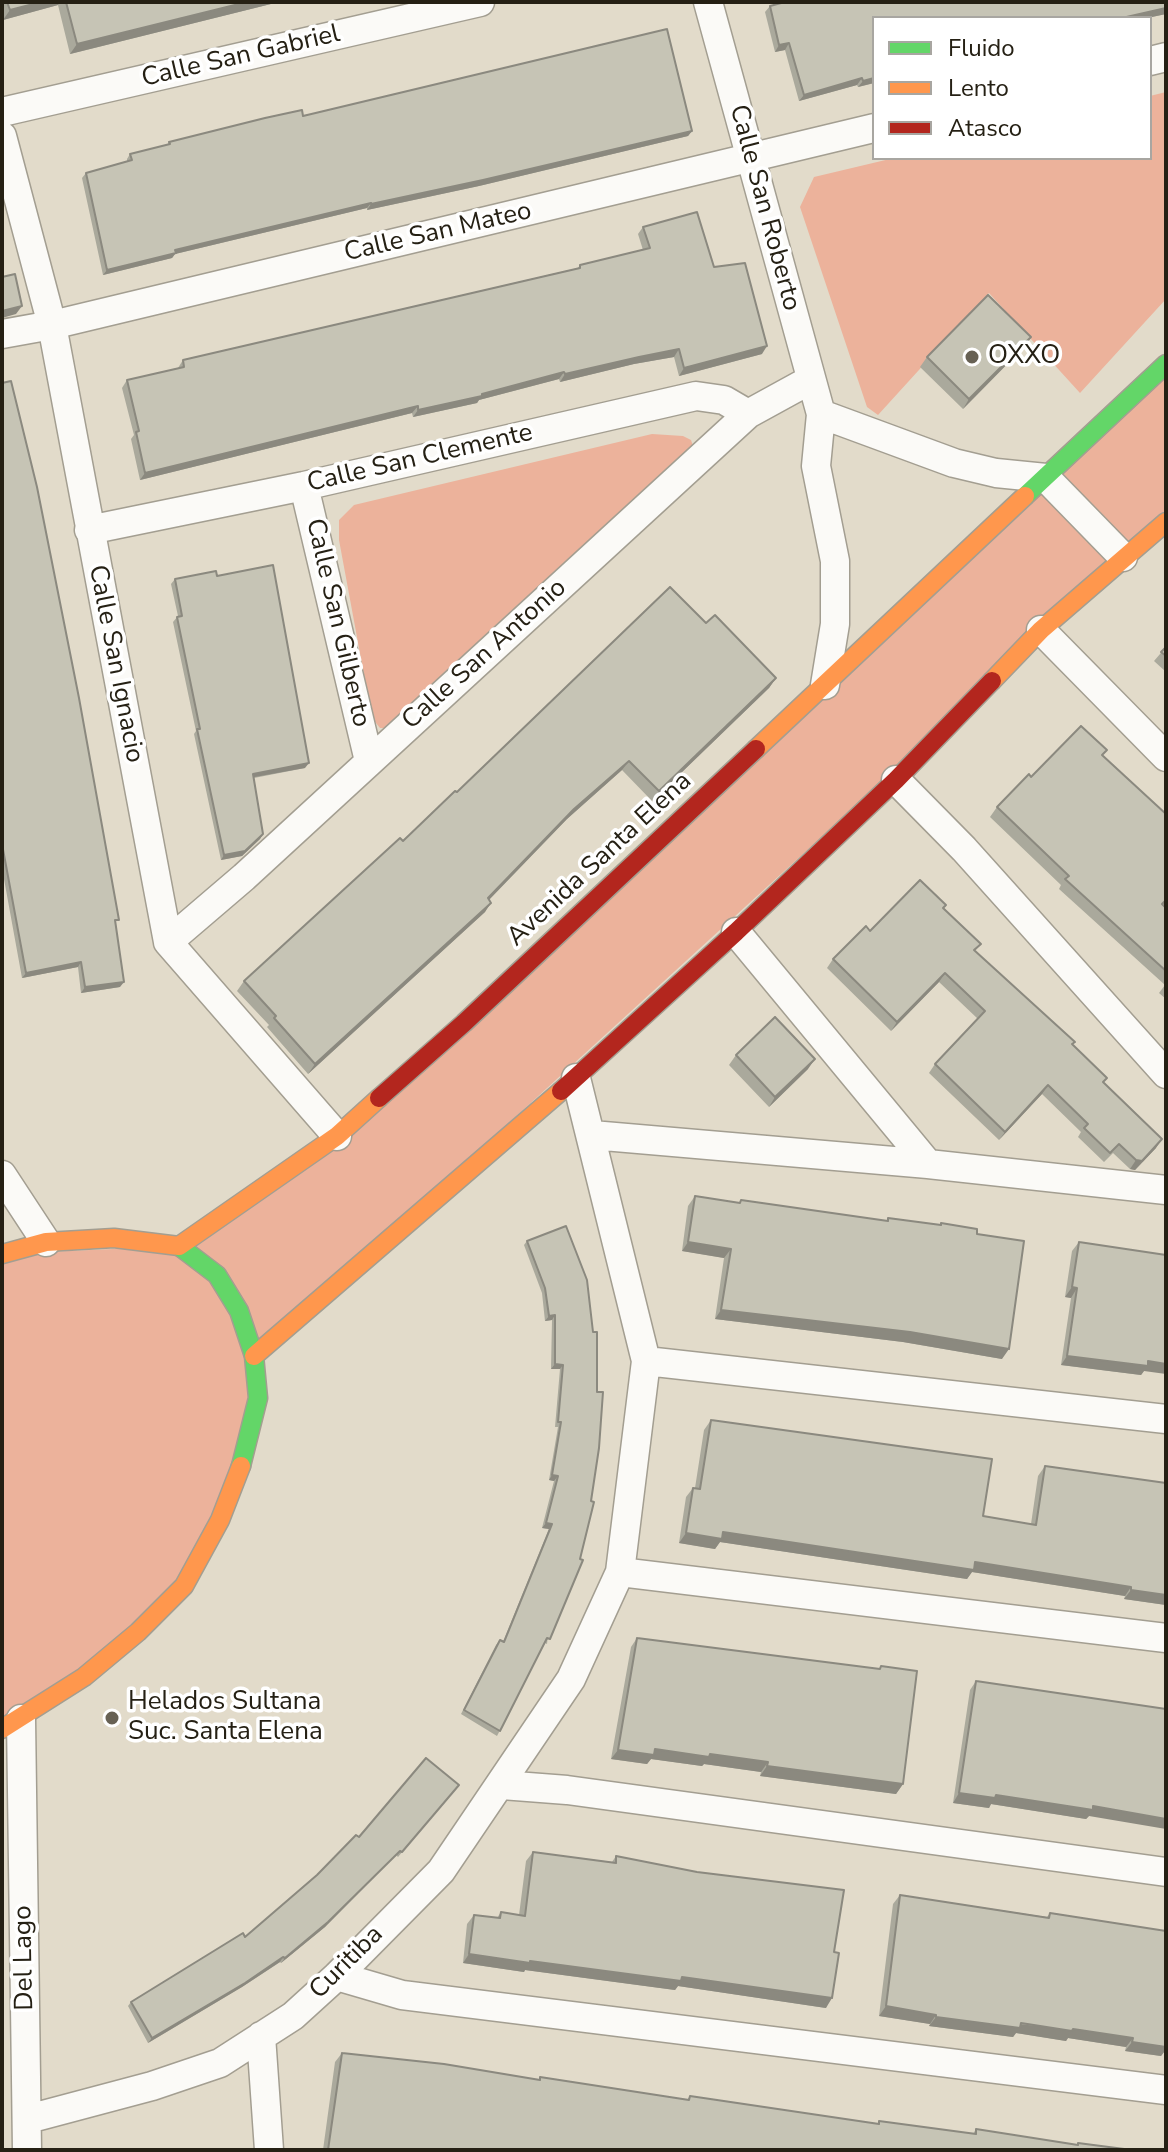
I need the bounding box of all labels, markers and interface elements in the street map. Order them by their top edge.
legend [872,16,1152,160]
street label: Calle San Gabriel [139,19,343,95]
text: Fluido [948,32,1015,64]
text: Lento [948,72,1009,104]
street label: Calle San Roberto [722,102,806,314]
text: Atasco [948,112,1022,144]
street label: Calle San Mateo [341,196,535,270]
place label: OXXO [988,341,1060,373]
marker: OXXO [963,348,981,366]
street label: Calle San Clemente [304,418,536,500]
street label: Calle San Gilberto [298,516,376,730]
street label: Calle San Ignacio [81,562,149,766]
street label: Calle San Antonio [396,573,574,737]
street label: Avenida Santa Elena [501,766,699,954]
place label: Helados Sultana Suc. Santa Elena [128,1687,323,1748]
marker: Helados Sultana Suc. Santa Elena [103,1709,121,1727]
street label: Del Lago [8,1905,42,2011]
street label: Curitiba [304,1920,390,2006]

